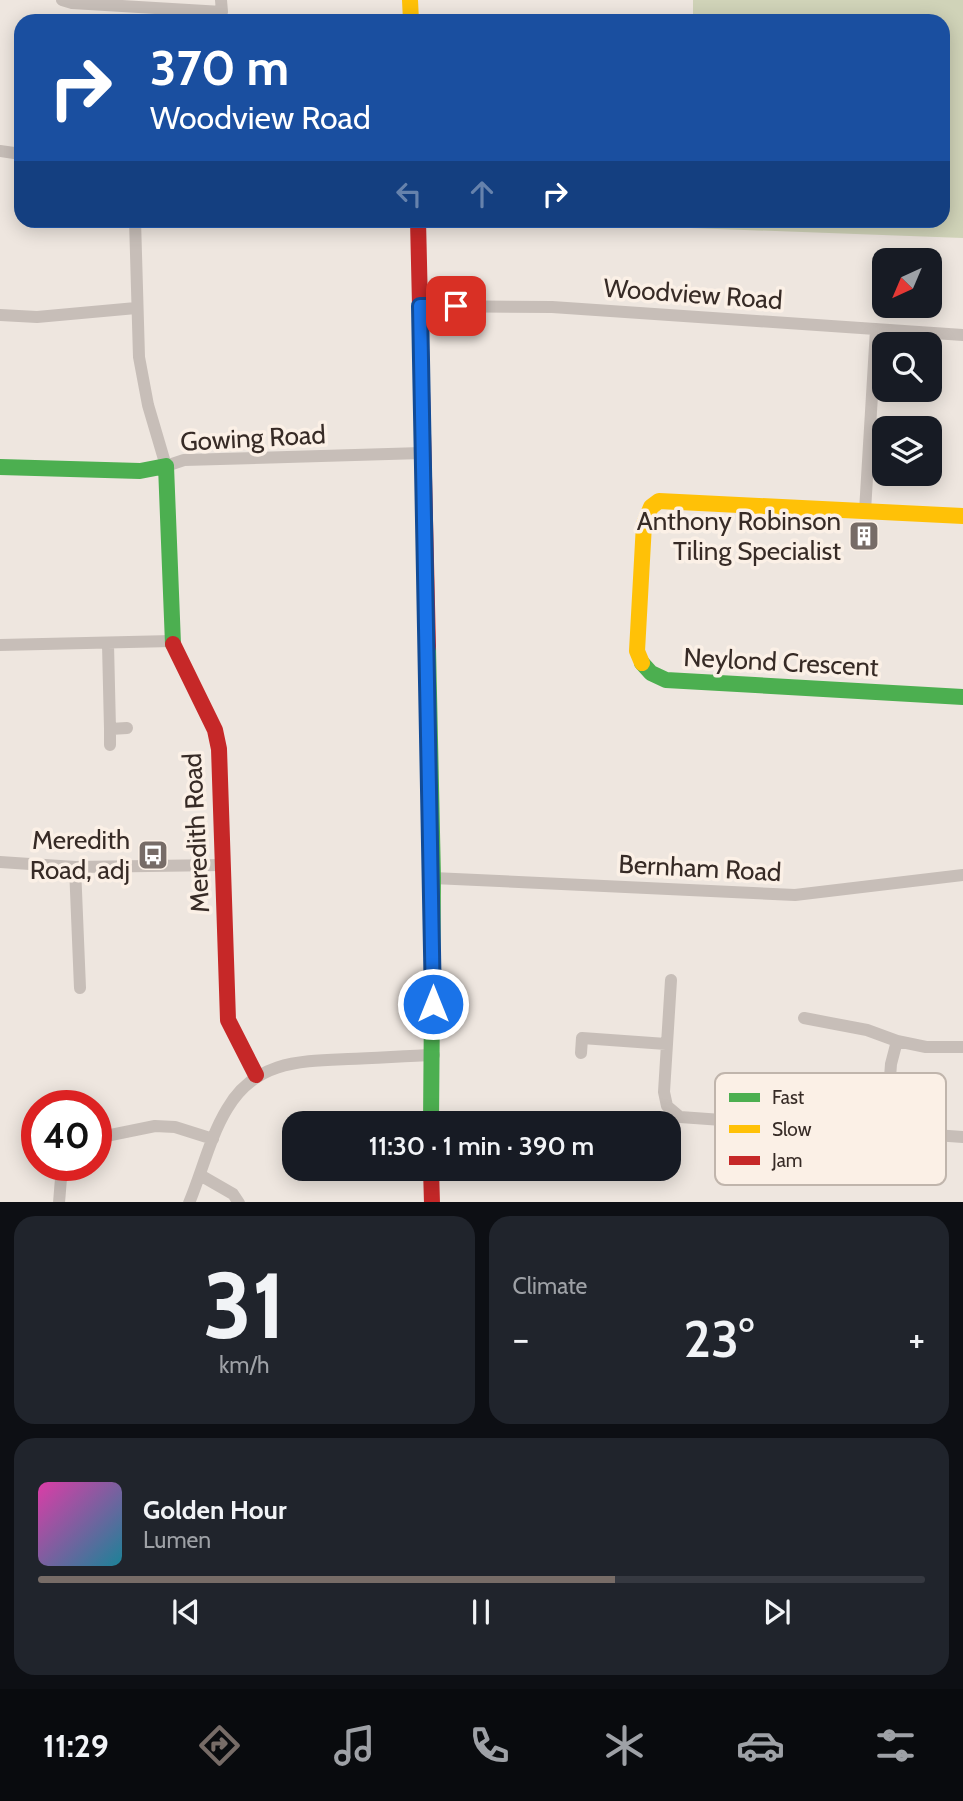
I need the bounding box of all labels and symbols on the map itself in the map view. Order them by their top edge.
north arrow [872,248,942,318]
street label: Woodview Road [602,272,784,316]
pin [426,276,486,336]
street label: Gowing Road [179,418,327,458]
place label: Anthony Robinson Tiling Specialist [637,505,841,567]
building icon: Anthony Robinson Tiling Specialist [847,519,881,553]
street label: Neylond Crescent [683,641,880,683]
street label: Meredith Road [176,752,216,914]
place label: Meredith Road, adj [30,824,130,886]
bus stop icon: Meredith Road, adj [136,838,170,872]
street label: Bernham Road [618,848,782,888]
position arrow [396,967,470,1041]
legend [715,1073,946,1185]
text: Fast [772,1086,805,1109]
speed limit sign: 40 [21,1090,112,1181]
text: Slow [772,1118,812,1141]
text: Jam [771,1149,802,1172]

